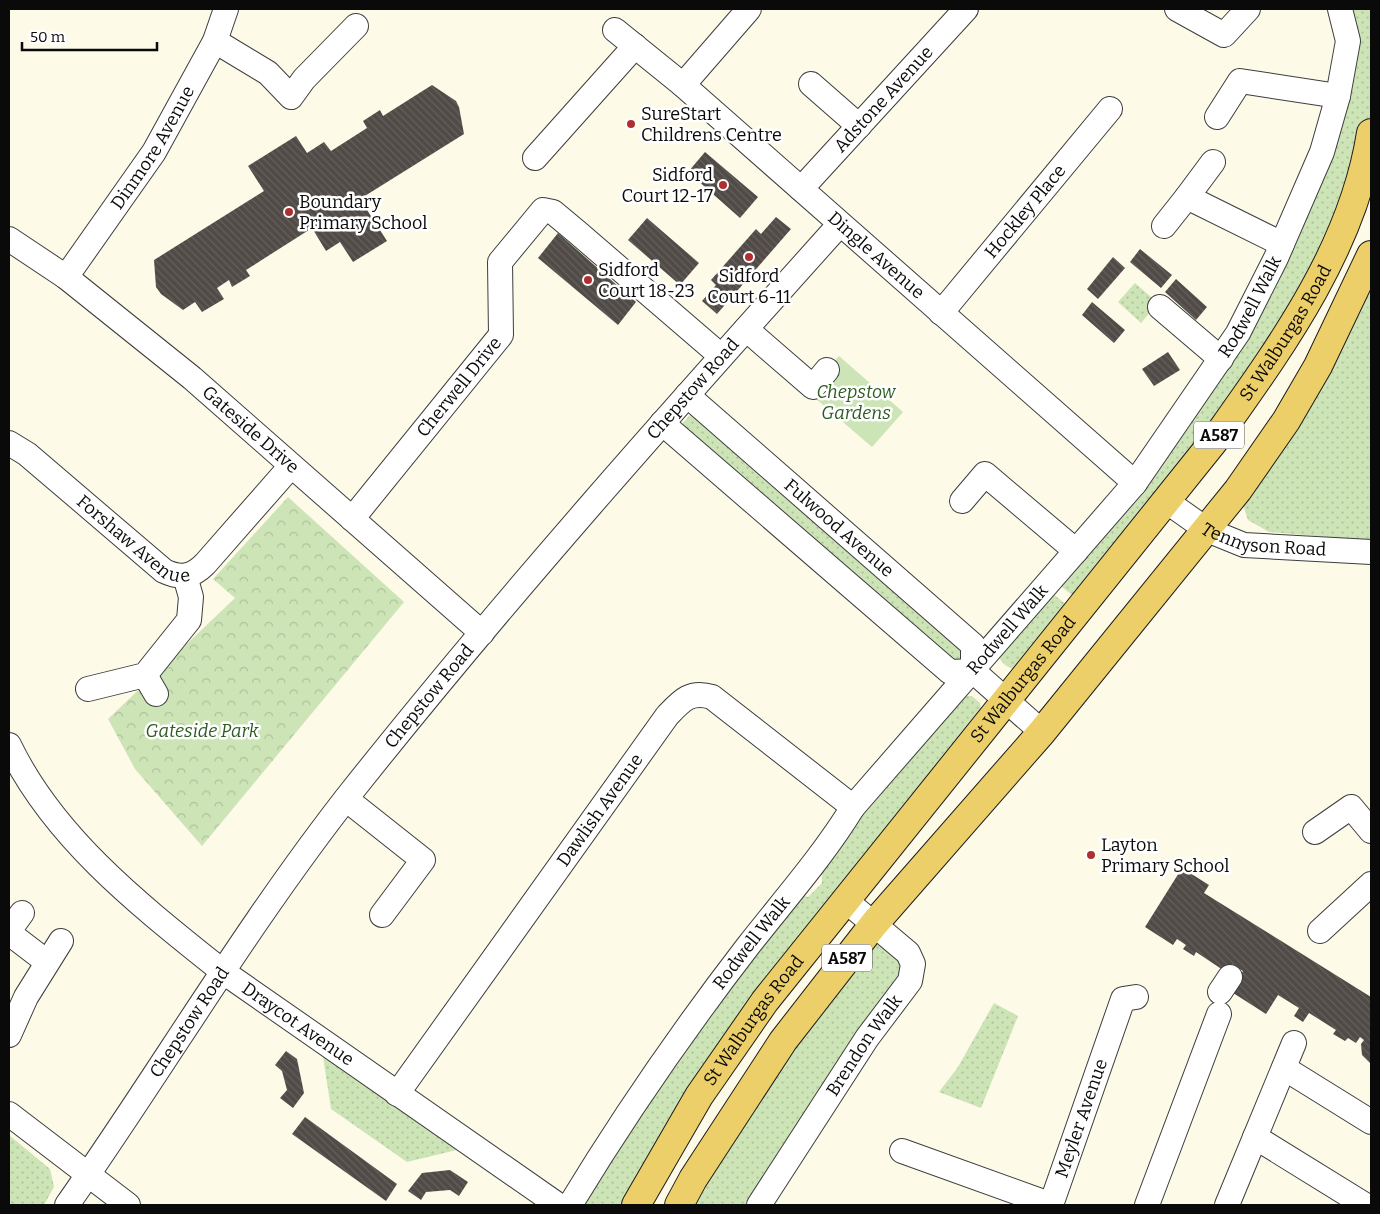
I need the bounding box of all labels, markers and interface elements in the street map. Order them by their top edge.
scale bar [22,20,158,52]
text: 50 m [30,28,66,46]
street label: Adstone Avenue [829,41,938,157]
street label: Dinmore Avenue [106,82,199,214]
place label: SureStart Childrens Centre [641,103,782,146]
marker: SureStart Childrens Centre [625,118,637,130]
street label: Hockley Place [980,160,1070,263]
place label: Sidford Court 12-17 [622,164,713,207]
marker: Sidford Court 12-17 [717,179,729,191]
place label: Boundary Primary School [299,191,428,234]
marker: Boundary Primary School [283,206,295,218]
street label: Dingle Avenue [824,207,929,304]
marker: Sidford Court 6-11 [743,251,755,263]
street label: Rodwell Walk [1213,252,1287,362]
place label: Sidford Court 18-23 [598,259,695,302]
street label: St Walburgas Road [1235,261,1336,405]
place label: Sidford Court 6-11 [707,265,791,308]
marker: Sidford Court 18-23 [582,274,594,286]
street label: Cherwell Drive [412,332,506,441]
street label: Chepstow Road [642,333,744,444]
street label: Gateside Drive [198,381,304,478]
park label: Chepstow Gardens [816,381,897,424]
road number: A587 [1194,422,1244,448]
street label: Fulwood Avenue [780,474,898,582]
street label: Forshaw Avenue [72,490,191,587]
street label: Tennyson Road [1197,518,1327,561]
street label: Rodwell Walk [962,579,1053,679]
street label: St Walburgas Road [966,611,1081,747]
street label: Chepstow Road [380,639,478,753]
park label: Gateside Park [146,720,259,742]
street label: Dawlish Avenue [552,749,648,871]
place label: Layton Primary School [1101,834,1230,877]
marker: Layton Primary School [1085,849,1097,861]
street label: Rodwell Walk [708,891,795,994]
road number: A587 [822,944,872,971]
street label: St Walburgas Road [699,951,809,1090]
street label: Chepstow Road [145,962,234,1082]
street label: Draycot Avenue [238,977,358,1070]
street label: Brendon Walk [821,990,907,1100]
street label: Meyler Avenue [1050,1056,1112,1181]

